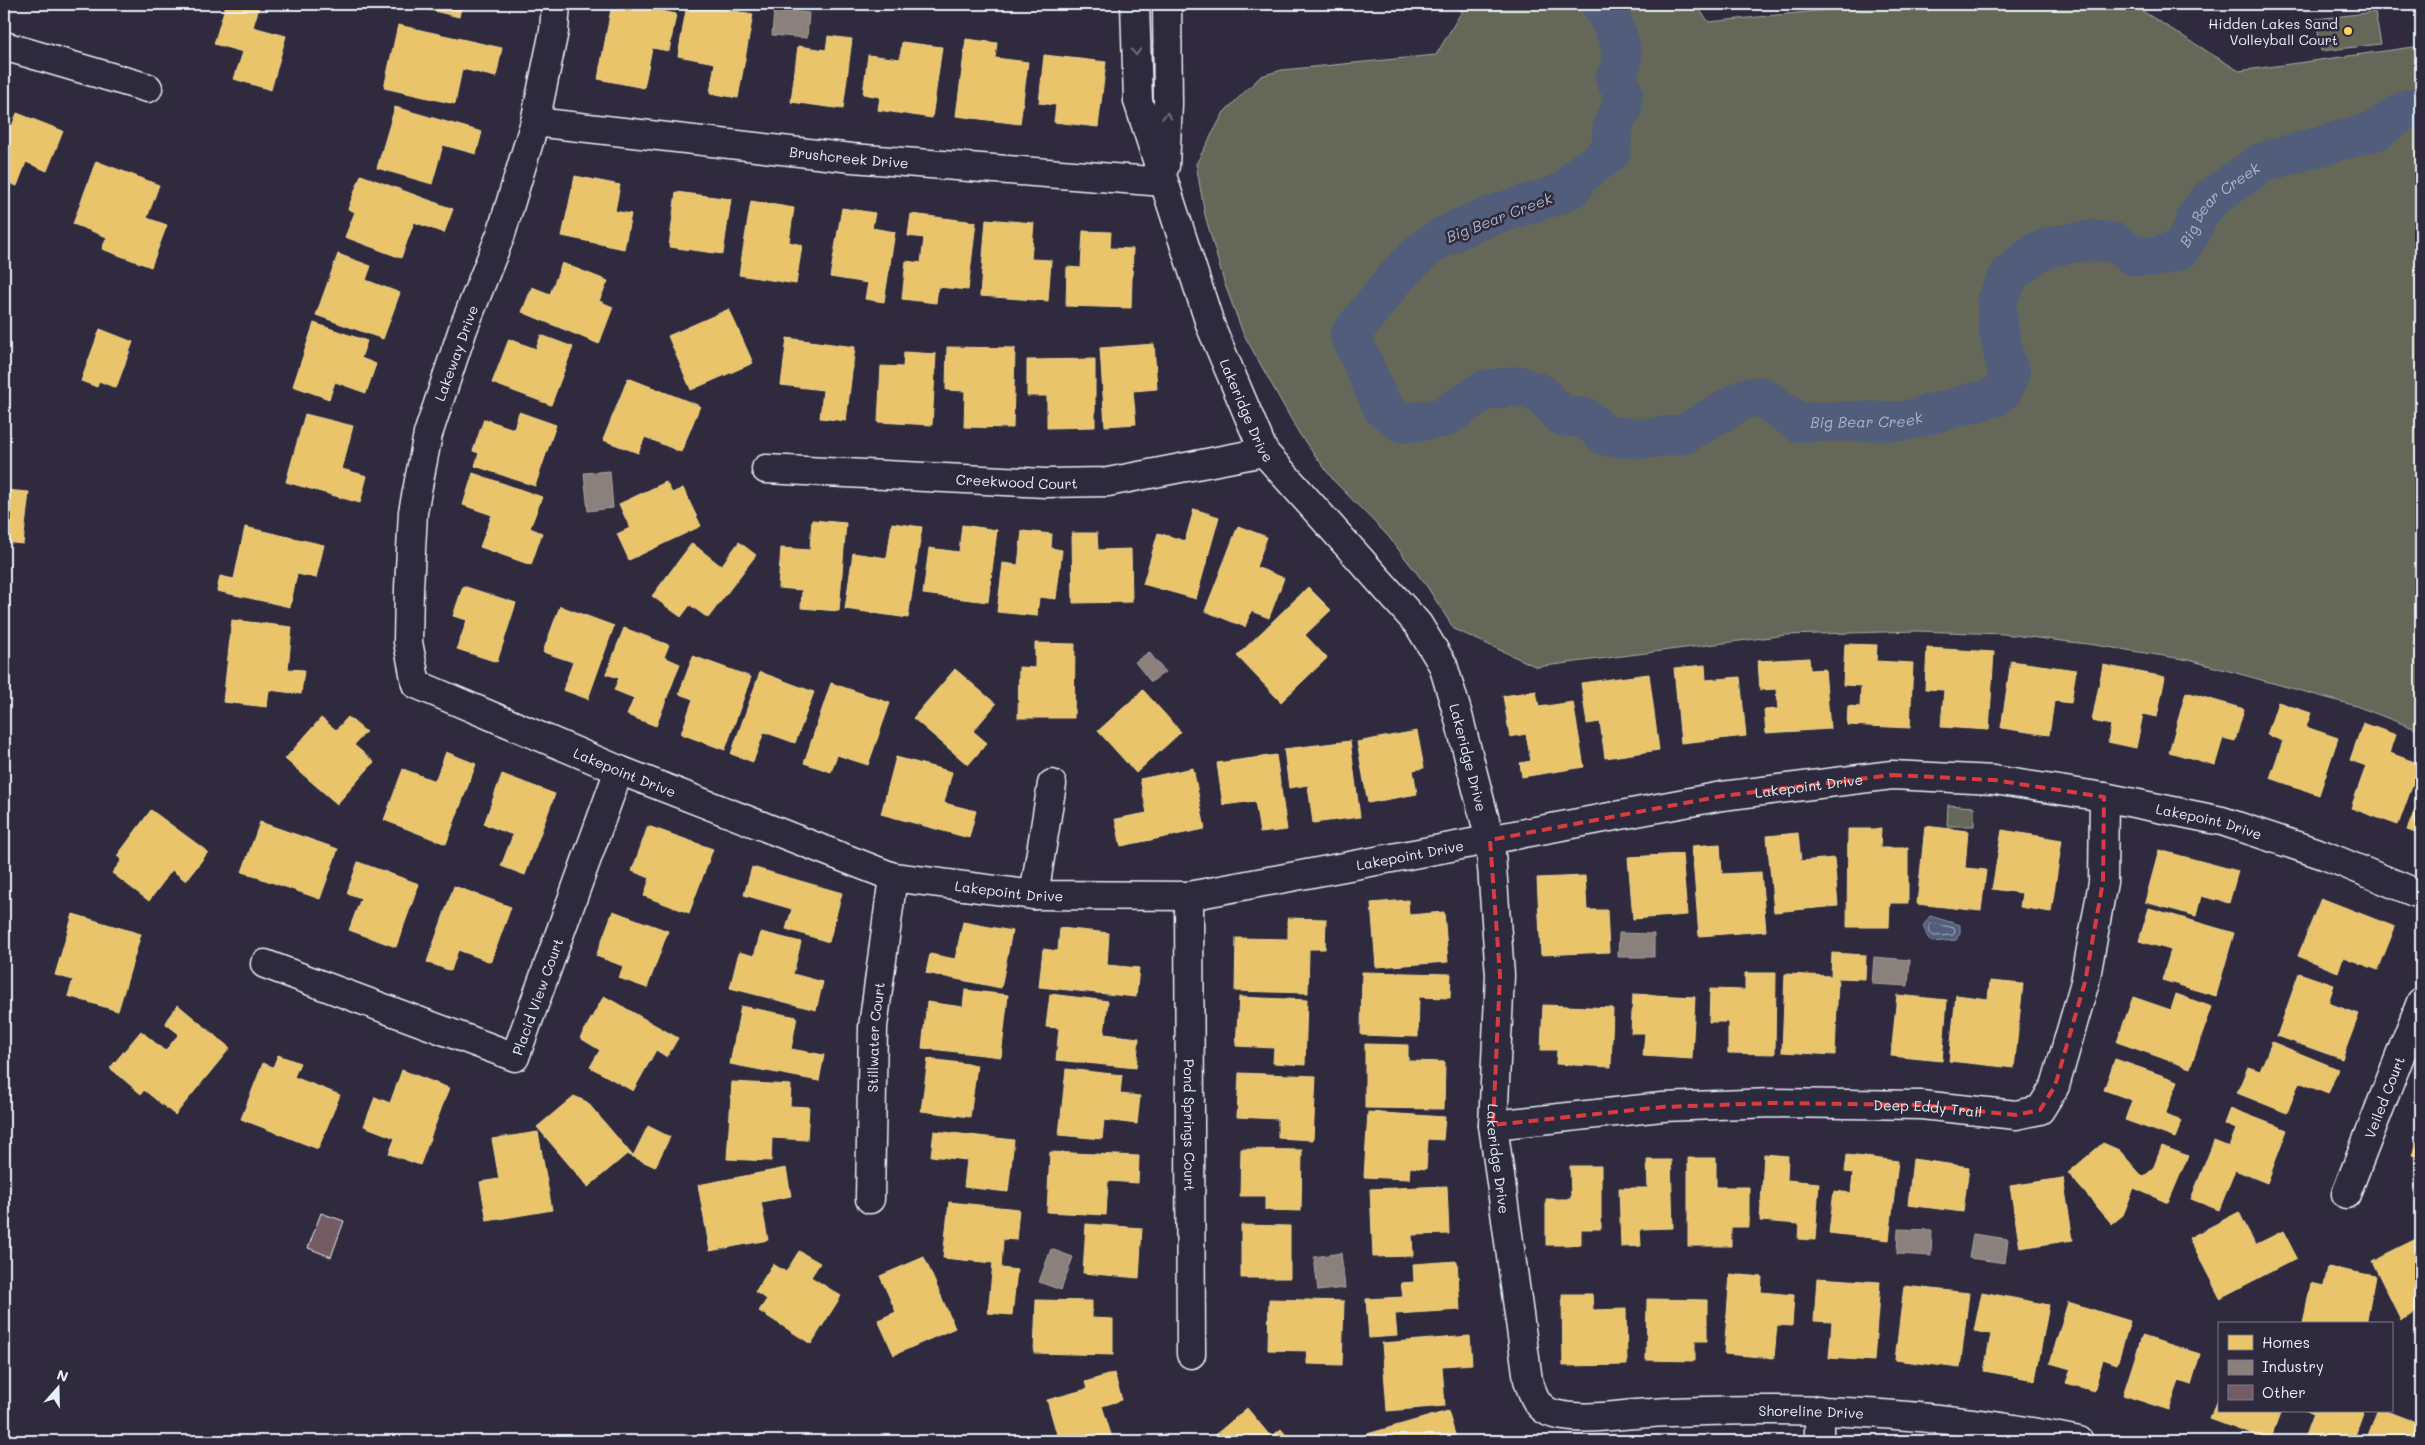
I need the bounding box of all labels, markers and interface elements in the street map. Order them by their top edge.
place label: Hidden Lakes Sand Volleyball Court [2208,14,2338,49]
marker: Hidden Lakes Sand Volleyball Court [2342,25,2354,37]
one-way arrow [1131,49,1142,57]
one-way arrow [1162,112,1173,120]
street label: Brushcreek Drive [788,141,909,172]
water label: Big Bear Creek [2174,157,2265,250]
water label: Big Bear Creek [1443,187,1556,246]
street label: Lakeway Drive [430,303,482,403]
street label: Lakeridge Drive [1216,356,1278,466]
water label: Big Bear Creek [1810,406,1926,432]
street label: Creekwood Court [955,469,1078,493]
street label: Lakeridge Drive [1446,701,1492,813]
street label: Lakepoint Drive [571,742,679,801]
street label: Lakepoint Drive [1754,769,1864,801]
street label: Lakepoint Drive [2154,798,2265,843]
street label: Lakepoint Drive [1355,835,1465,874]
street label: Lakepoint Drive [954,875,1063,905]
street label: Placid View Court [507,935,567,1058]
street label: Stillwater Court [862,981,888,1092]
street label: Veiled Court [2359,1053,2408,1141]
street label: Pond Springs Court [1180,1059,1200,1191]
street label: Deep Eddy Trail [1873,1095,1983,1121]
street label: Lakeridge Drive [1483,1103,1515,1215]
legend [2218,1322,2392,1412]
text: Homes [2262,1332,2310,1352]
text: Industry [2262,1356,2324,1376]
north arrow [32,1362,82,1412]
text: N [54,1365,71,1386]
text: Other [2262,1382,2306,1402]
street label: Shoreline Drive [1758,1400,1865,1422]

